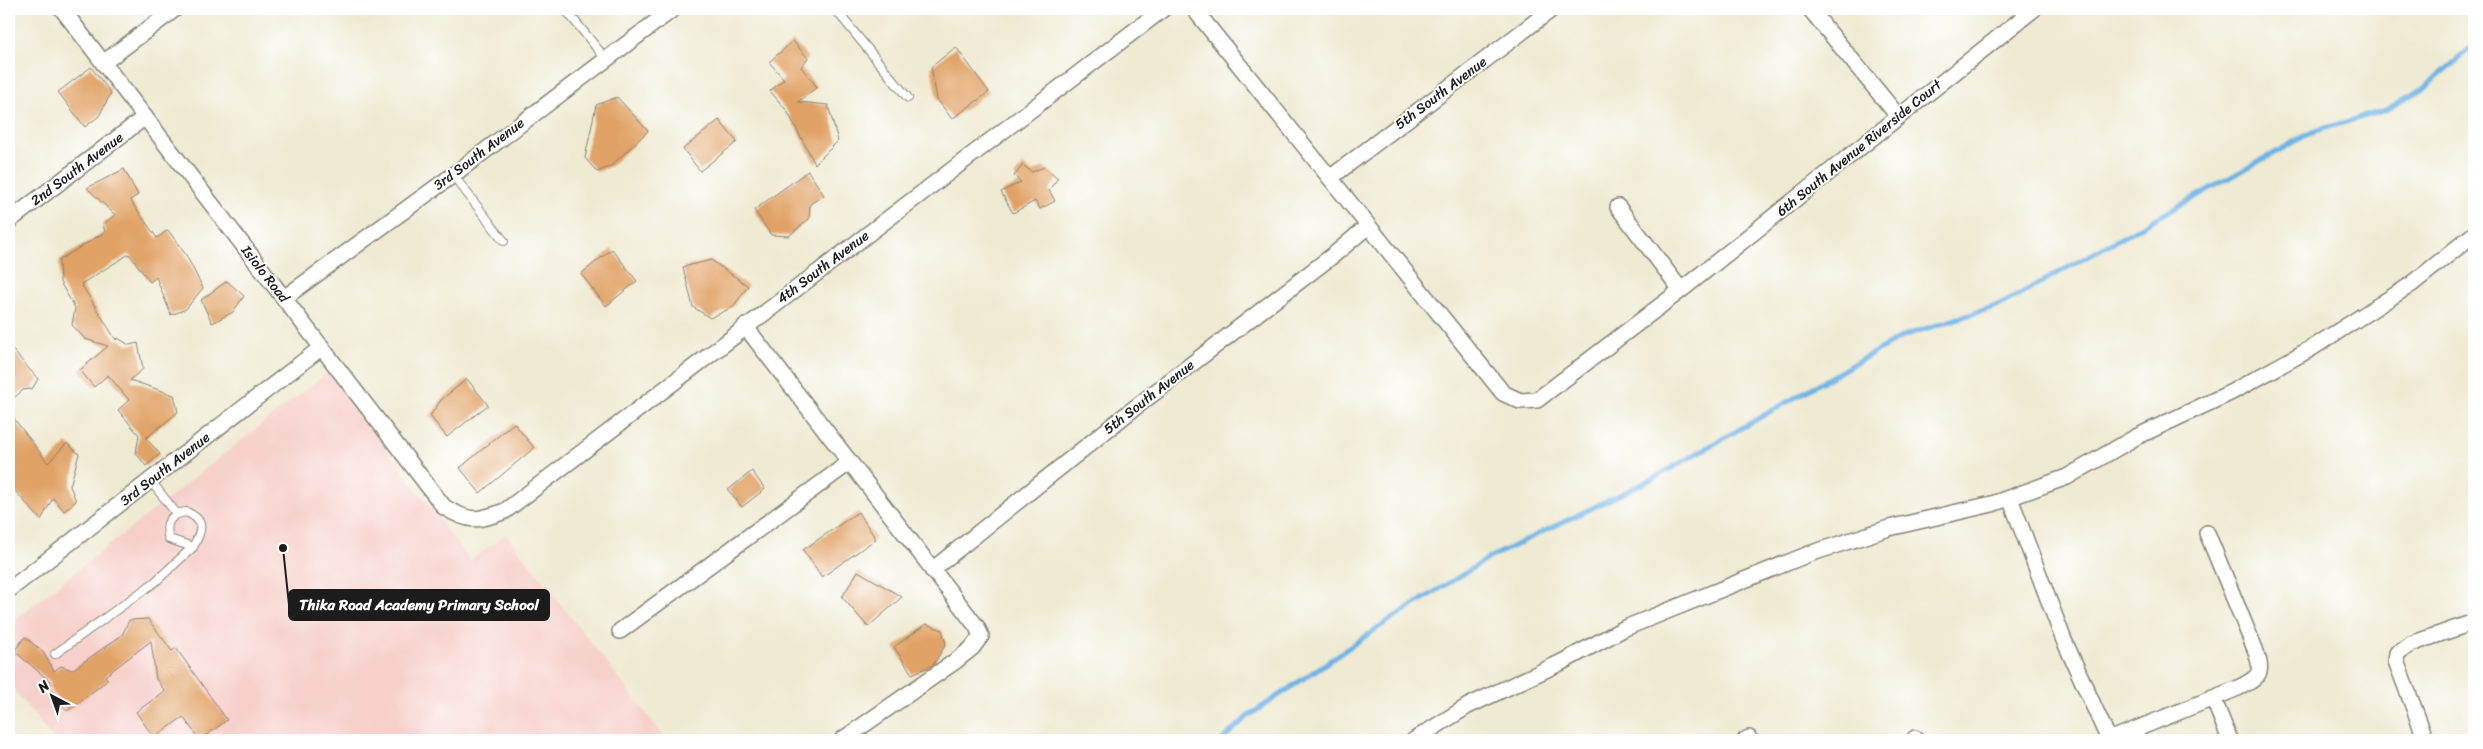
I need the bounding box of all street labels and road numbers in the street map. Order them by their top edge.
street label: 5th South Avenue [1389,50,1493,136]
street label: 6th South Avenue Riverside Court [1771,72,1948,223]
street label: 3rd South Avenue [428,111,530,197]
street label: 2nd South Avenue [25,125,129,213]
street label: 4th South Avenue [771,224,875,310]
street label: Isiolo Road [234,239,297,310]
street label: 5th South Avenue [1098,353,1200,441]
street label: 3rd South Avenue [114,426,216,512]

